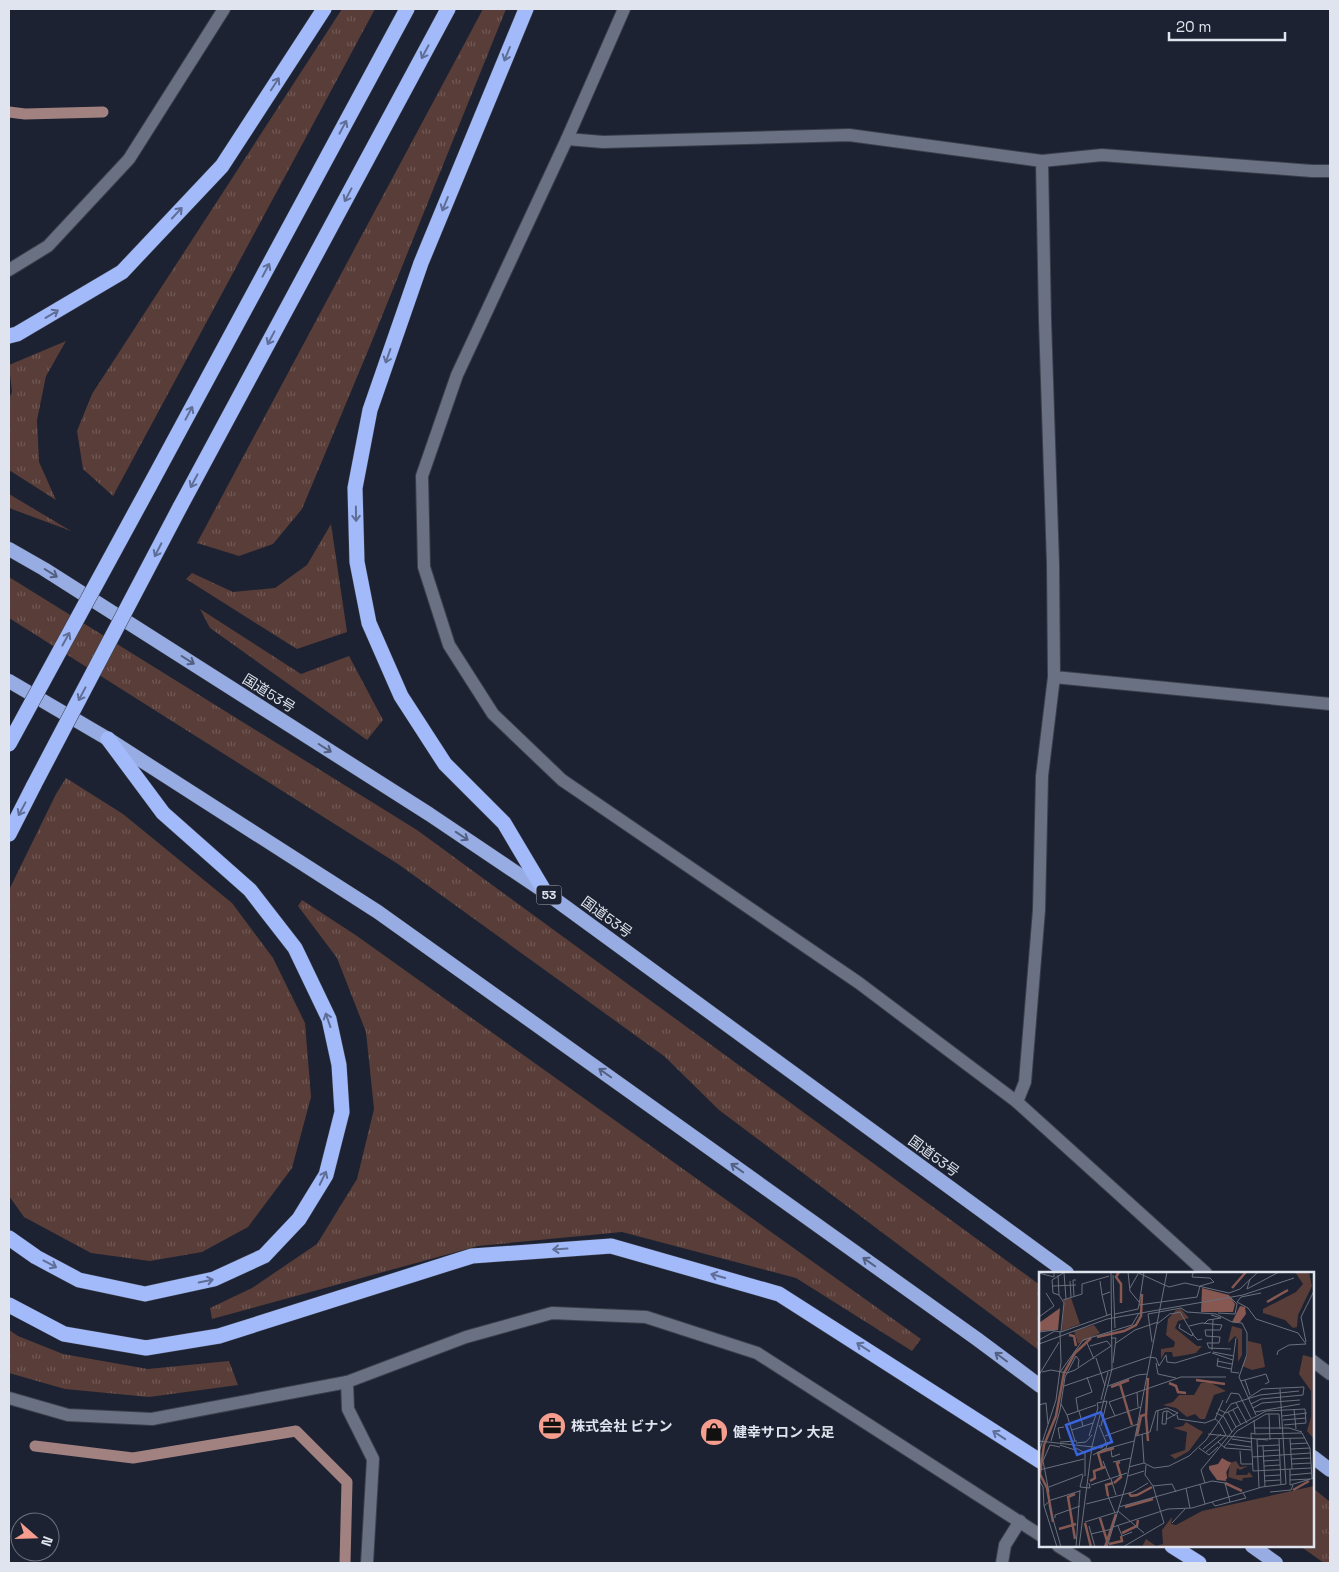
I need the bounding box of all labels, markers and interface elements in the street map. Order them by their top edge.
scale bar [1169,10,1285,42]
text: 20 m [1176,17,1211,36]
one-way arrow [420,44,430,59]
one-way arrow [502,46,511,61]
one-way arrow [270,77,280,91]
one-way arrow [338,119,348,134]
one-way arrow [343,187,352,202]
one-way arrow [440,196,449,211]
one-way arrow [171,207,183,220]
one-way arrow [261,262,271,277]
one-way arrow [44,308,58,318]
one-way arrow [266,330,275,345]
one-way arrow [383,348,393,364]
one-way arrow [185,406,194,421]
one-way arrow [189,473,198,488]
one-way arrow [351,506,361,522]
one-way arrow [153,542,162,557]
one-way arrow [44,568,58,578]
one-way arrow [61,633,71,647]
one-way arrow [181,655,195,666]
street label: 国道53号 [239,670,299,716]
one-way arrow [77,686,86,701]
one-way arrow [318,742,332,753]
one-way arrow [16,802,26,816]
one-way arrow [454,831,468,841]
road number: 53 [536,886,562,904]
street label: 国道53号 [578,892,636,942]
one-way arrow [323,1012,332,1028]
one-way arrow [598,1068,612,1078]
street label: 国道53号 [905,1131,963,1181]
one-way arrow [731,1162,744,1173]
one-way arrow [318,1170,328,1185]
one-way arrow [552,1245,568,1254]
one-way arrow [863,1257,877,1267]
one-way arrow [42,1260,57,1269]
one-way arrow [711,1271,727,1281]
inset map [1039,1272,1314,1547]
one-way arrow [197,1276,213,1285]
one-way arrow [856,1342,870,1352]
one-way arrow [995,1351,1008,1362]
office icon: 株式会社 ビナン [537,1411,567,1441]
place label: 株式会社 ビナン [571,1417,673,1435]
shop icon: 健幸サロン 大足 [699,1417,729,1447]
place label: 健幸サロン 大足 [733,1423,835,1441]
one-way arrow [993,1430,1007,1440]
north arrow [10,1512,60,1562]
text: N [37,1534,57,1549]

